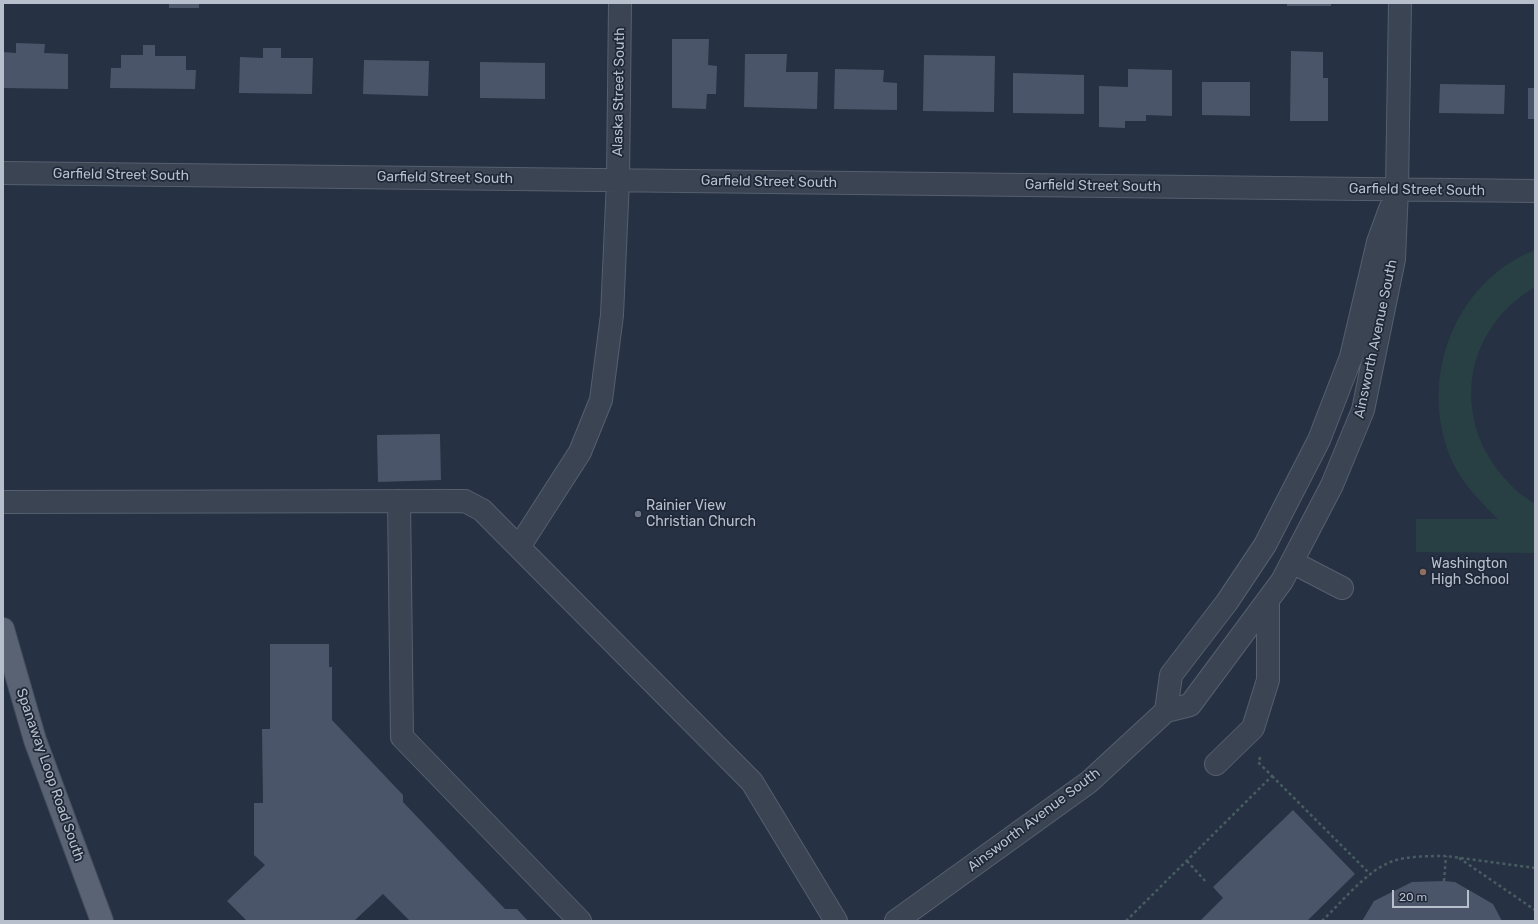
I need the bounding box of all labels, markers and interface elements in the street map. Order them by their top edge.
street label: Alaska Street South [609,27,629,157]
street label: Garfield Street South [53,165,189,185]
street label: Garfield Street South [377,168,513,188]
street label: Garfield Street South [701,172,837,192]
street label: Garfield Street South [1025,176,1161,196]
street label: Garfield Street South [1349,180,1485,200]
street label: Ainsworth Avenue South [1351,258,1401,420]
place label: Rainier View Christian Church [646,498,756,530]
marker: Rainier View Christian Church [633,509,643,519]
place label: Washington High School [1431,556,1509,588]
marker: Washington High School [1418,567,1428,577]
street label: Spanaway Loop Road South [12,686,88,864]
street label: Ainsworth Avenue South [964,765,1104,875]
scale bar [1394,882,1471,908]
text: 20 m [1399,890,1427,904]

